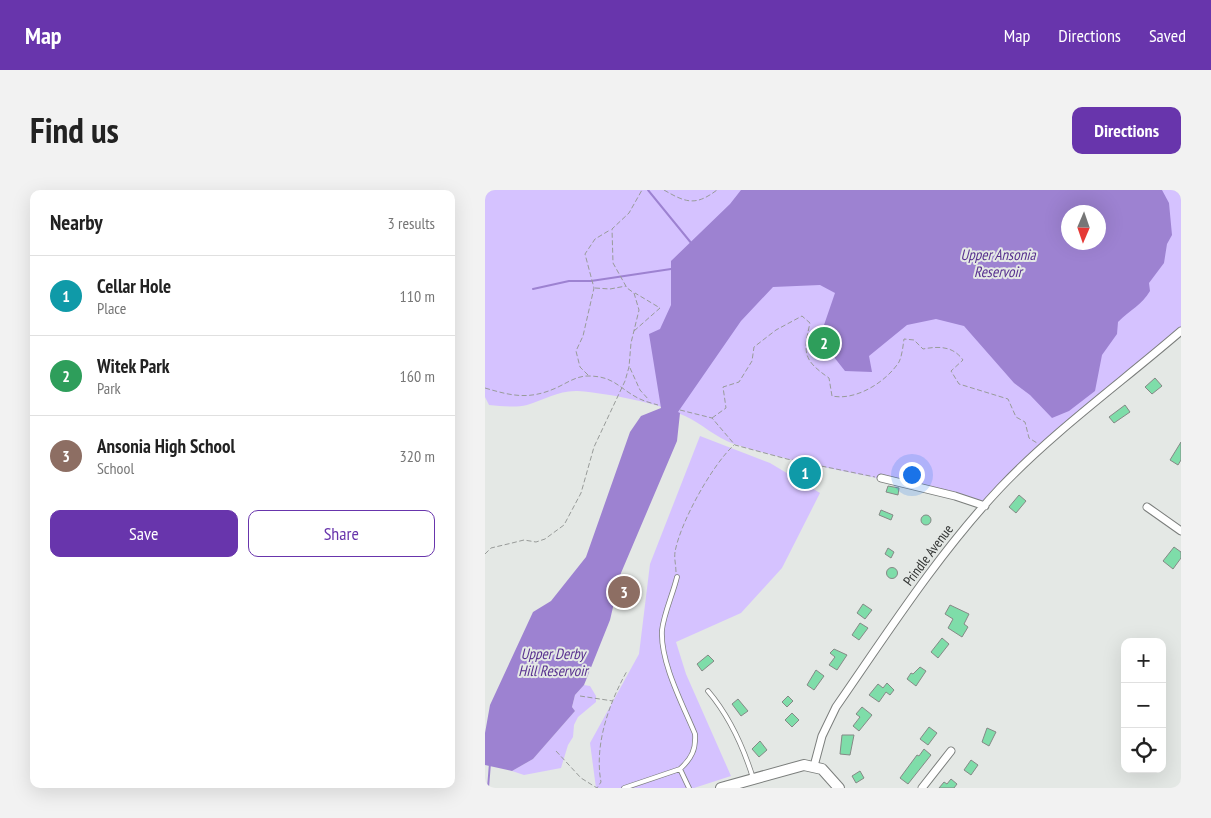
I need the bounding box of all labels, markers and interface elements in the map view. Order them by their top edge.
text: Map [25,20,62,51]
text: Map [1004,24,1030,47]
text: Directions [1058,24,1121,47]
text: Saved [1149,24,1186,47]
text: Find us [30,107,119,153]
button: Directions [1072,107,1181,154]
north arrow [1061,205,1106,250]
text: Nearby [50,209,103,236]
text: 3 results [388,213,435,233]
water label: Upper Ansonia Reservoir [960,245,1037,281]
text: Cellar Hole [97,274,171,298]
text: 1 [62,286,70,306]
text: 110 m [400,286,435,306]
text: Place [97,298,126,318]
pin: 2 [808,324,840,362]
text: Witek Park [97,354,170,378]
text: 2 [62,366,70,386]
text: 160 m [400,366,435,386]
text: Park [97,378,121,398]
text: Ansonia High School [97,434,235,458]
text: 3 [62,446,70,466]
text: 320 m [400,446,435,466]
pin: 1 [789,454,821,492]
text: School [97,458,134,478]
your location [899,462,925,488]
button: Save [50,510,238,557]
button: Share [248,510,435,557]
street label: Prindle Avenue [899,521,957,589]
pin: 3 [608,573,640,611]
map controls [1121,638,1166,773]
button: + [1121,638,1166,683]
water label: Upper Derby Hill Reservoir [518,644,590,680]
button: − [1121,683,1166,728]
button: locate [1121,728,1166,773]

